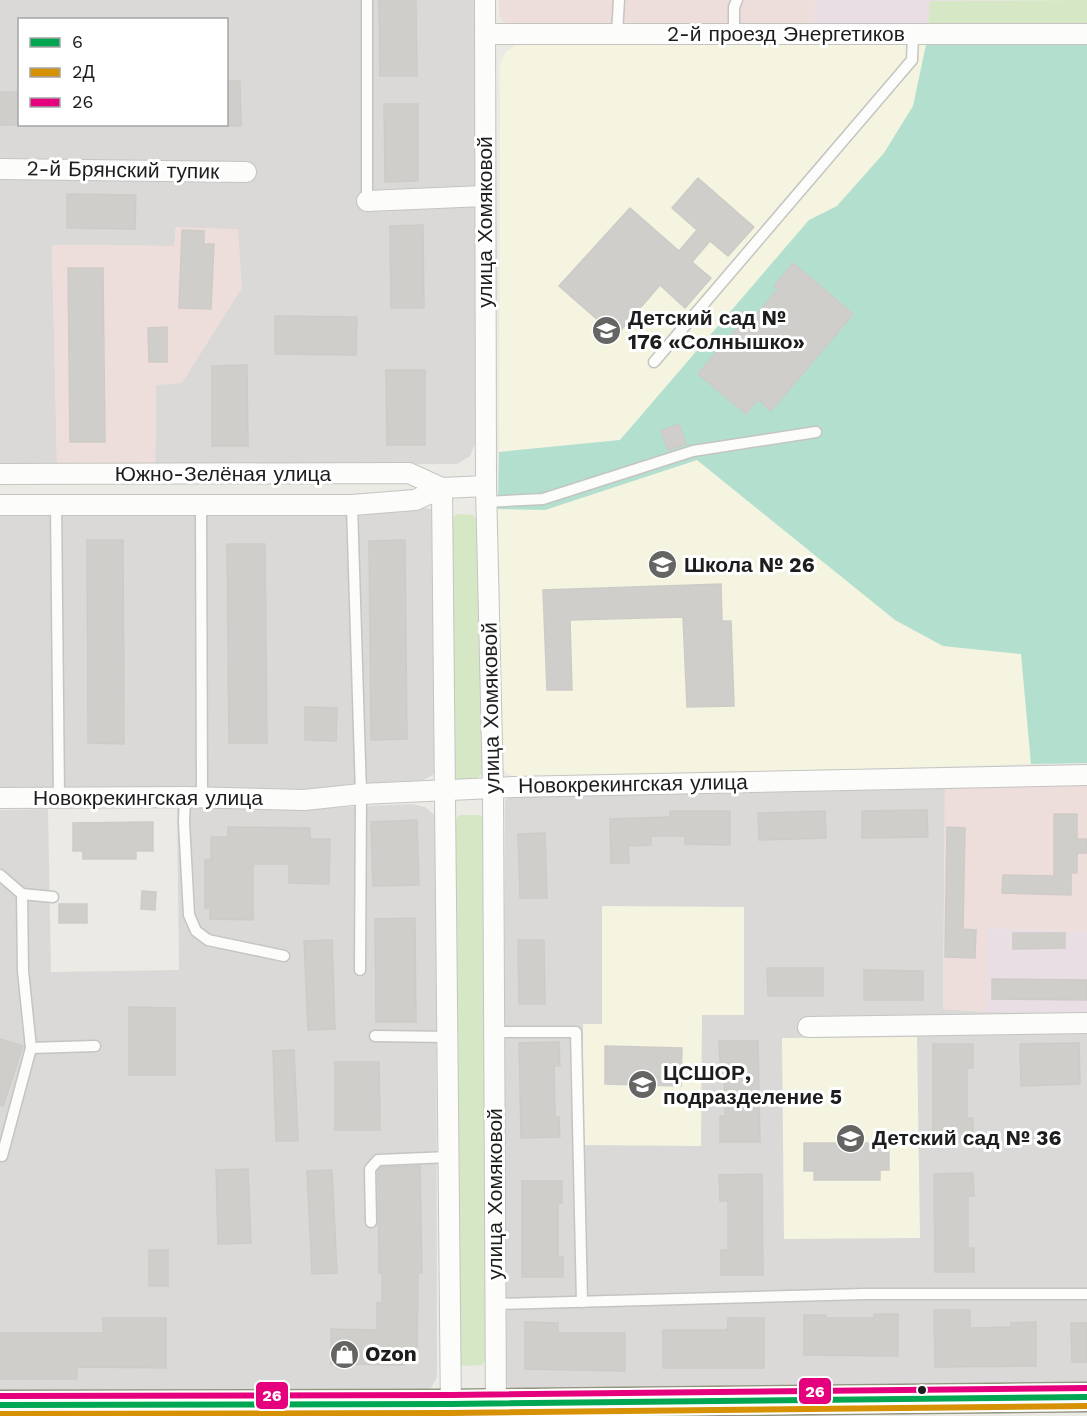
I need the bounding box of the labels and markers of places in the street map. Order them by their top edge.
place label: Детский сад № 176 «Солнышко» [628,305,805,354]
school or university icon: Детский сад № 176 «Солнышко» [591,314,623,346]
school or university icon: Школа № 26 [647,549,679,581]
place label: Школа № 26 [684,552,815,577]
place label: ЦСШОР, подразделение 5 [663,1060,842,1109]
school or university icon: ЦСШОР, подразделение 5 [626,1069,658,1101]
school or university icon: Детский сад № 36 [835,1122,867,1154]
place label: Детский сад № 36 [872,1125,1061,1150]
shop icon: Ozon [328,1338,360,1370]
place label: Ozon [365,1341,417,1366]
unlabelled marker [916,1384,928,1396]

